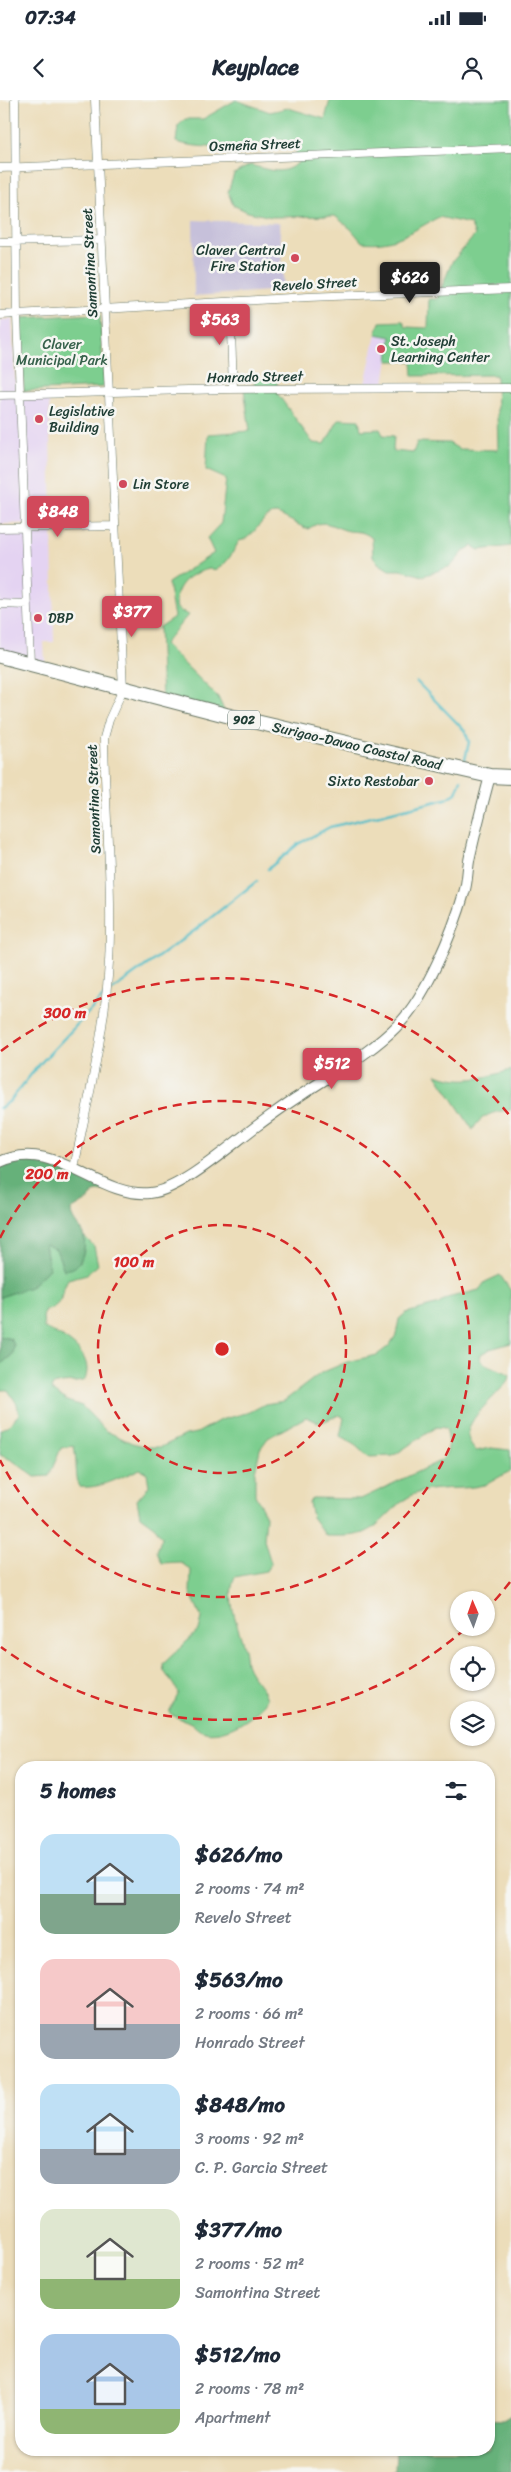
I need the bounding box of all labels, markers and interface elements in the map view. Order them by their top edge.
text: 07:34 [25,1,76,34]
text: Keyplace [212,48,299,87]
icon: back [25,54,53,82]
icon: person [458,54,486,82]
street label: Osmeña Street [209,131,301,159]
street label: Samontina Street [75,208,105,318]
place label: Claver Central Fire Station [196,238,286,279]
marker: Claver Central Fire Station [289,252,301,264]
pin: $626 [380,262,440,304]
text: $626 [391,263,429,292]
street label: Revelo Street [272,269,358,299]
pin: $563 [190,304,250,346]
text: $563 [201,305,239,334]
place label: St. Joseph Learning Center [391,329,490,370]
park label: Claver Municipal Park [16,332,108,373]
marker: St. Joseph Learning Center [375,343,387,355]
street label: Honrado Street [207,364,305,390]
place label: Legislative Building [49,399,115,440]
marker: Legislative Building [33,413,45,425]
place label: Lin Store [133,472,189,497]
marker: Lin Store [117,478,129,490]
pin: $848 [28,496,88,538]
text: $848 [38,497,78,526]
pin: $377 [102,596,162,638]
text: $377 [113,597,151,626]
place label: DBP [48,606,73,631]
marker: DBP [32,612,44,624]
road number: 902 [228,710,260,730]
street label: Surigao-Davao Coastal Road [270,714,446,778]
street label: Samontina Street [80,744,108,854]
place label: Sixto Restobar [328,769,420,794]
marker: Sixto Restobar [423,775,435,787]
text: 300 m [43,1000,87,1026]
pin: $512 [302,1048,362,1090]
text: $512 [314,1049,350,1078]
text: 200 m [24,1161,69,1187]
text: 100 m [114,1249,155,1275]
centre of rings [213,1340,231,1358]
north arrow [450,1591,495,1636]
map controls [450,1591,495,1746]
button: locate [450,1646,495,1691]
button: layers [450,1701,495,1746]
text: 5 homes [40,1772,116,1810]
icon: filters [442,1777,470,1805]
text: $626/mo [195,1836,282,1874]
icon: home [80,1854,140,1914]
text: 2 rooms · 74 m² [195,1874,305,1903]
text: Revelo Street [195,1903,292,1932]
text: $563/mo [195,1961,283,1999]
icon: home [80,1979,140,2039]
text: 2 rooms · 66 m² [195,1999,304,2028]
text: Honrado Street [195,2028,305,2057]
text: $848/mo [195,2086,285,2124]
icon: home [80,2104,140,2164]
text: 3 rooms · 92 m² [195,2124,304,2153]
text: C. P. Garcia Street [195,2153,328,2182]
text: $377/mo [195,2211,282,2249]
icon: home [80,2229,140,2289]
text: 2 rooms · 52 m² [195,2249,304,2278]
text: Samontina Street [195,2278,320,2307]
text: $512/mo [195,2336,280,2374]
icon: home [80,2354,140,2414]
text: 2 rooms · 78 m² [195,2374,304,2403]
text: Apartment [195,2403,271,2432]

